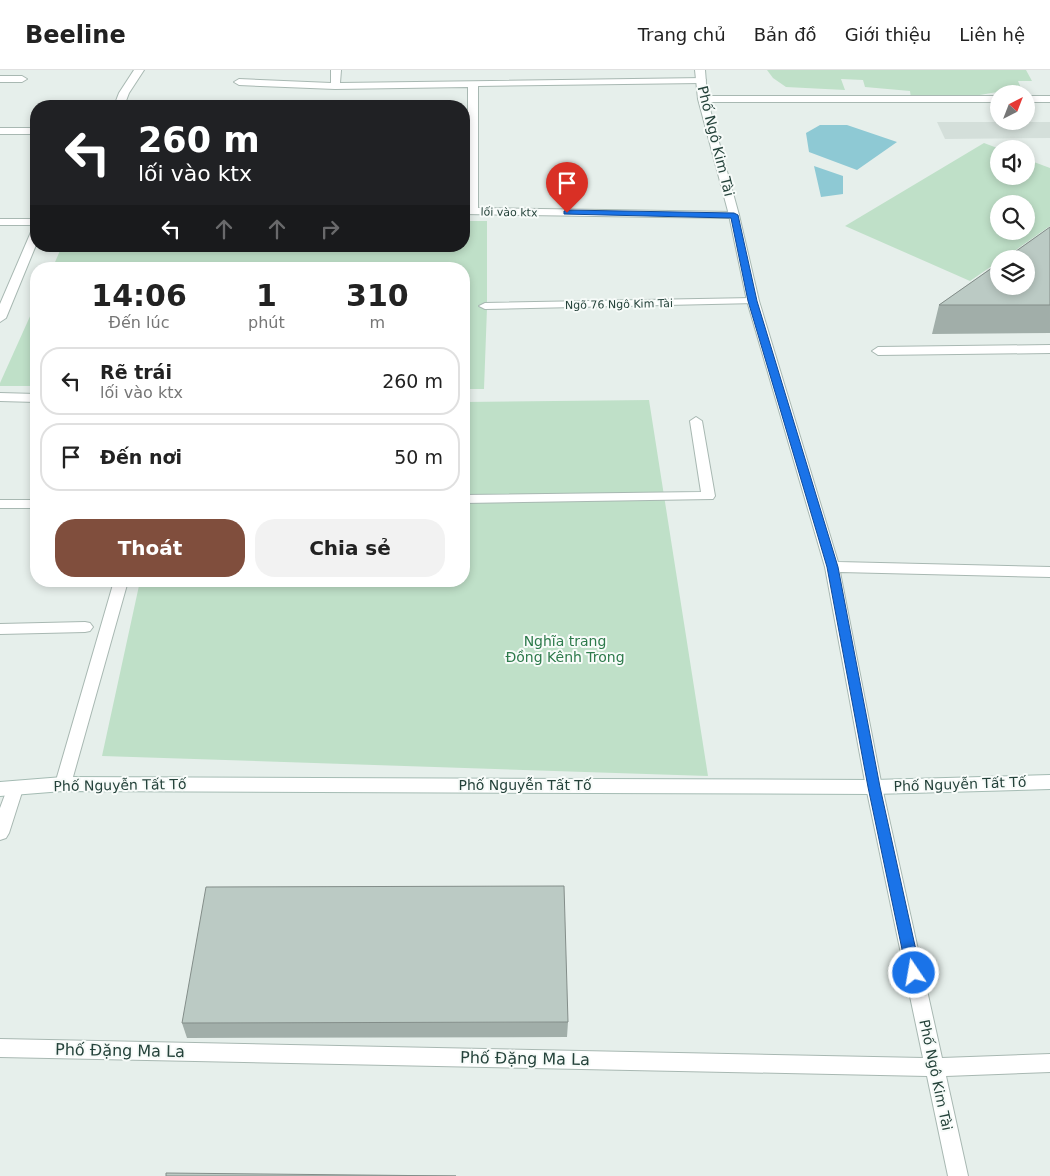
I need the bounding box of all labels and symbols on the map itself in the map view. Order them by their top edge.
street label: Phố Ngô Kim Tài [695,84,737,198]
north arrow [990,85,1035,130]
pin [546,162,588,213]
street label: lối vào ktx [480,206,538,220]
street label: Ngõ 76 Ngô Kim Tài [565,297,673,312]
park label: Nghĩa trang Đồng Kênh Trong [505,633,625,665]
street label: Phố Nguyễn Tất Tố [893,774,1027,794]
street label: Phố Nguyễn Tất Tố [53,776,187,794]
street label: Phố Nguyễn Tất Tố [459,777,592,793]
position arrow [887,946,939,998]
street label: Phố Ngô Kim Tài [916,1018,956,1132]
street label: Phố Đặng Ma La [55,1040,185,1061]
street label: Phố Đặng Ma La [460,1048,590,1069]

